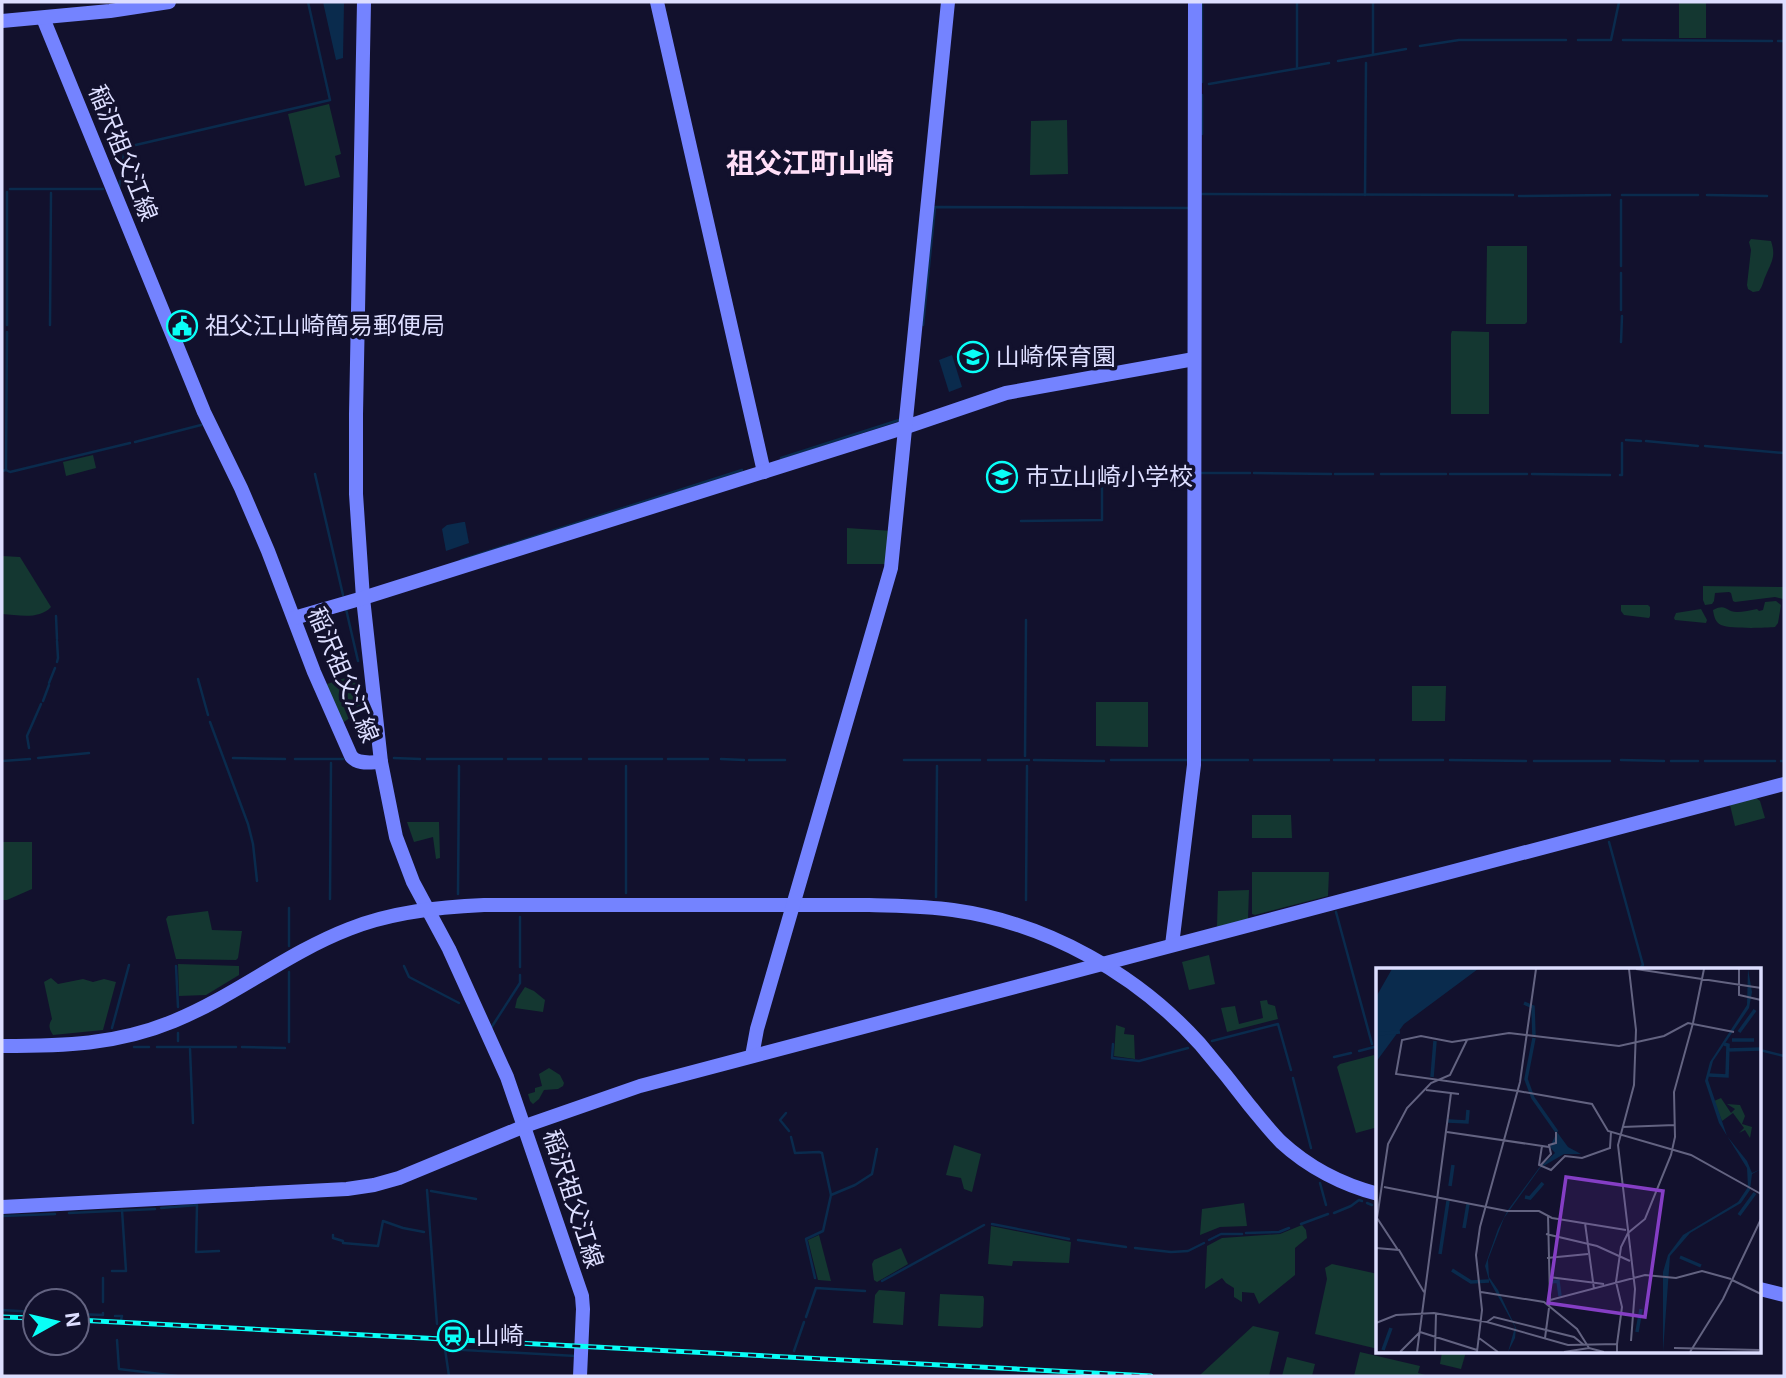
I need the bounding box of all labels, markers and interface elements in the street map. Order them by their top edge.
street label: 稲沢祖父江線 [83,81,164,225]
district label: 祖父江町山崎 [726,146,894,180]
public building icon: 祖父江山崎簡易郵便局 [165,309,199,343]
place label: 祖父江山崎簡易郵便局 [205,311,445,340]
school or university icon: 山崎保育園 [956,340,990,374]
place label: 山崎保育園 [996,342,1116,371]
school or university icon: 市立山崎小学校 [985,460,1019,494]
place label: 市立山崎小学校 [1025,462,1193,491]
street label: 稲沢祖父江線 [302,603,385,747]
inset map [1376,968,1762,1354]
street label: 稲沢祖父江線 [537,1126,610,1272]
north arrow [21,1287,91,1357]
text: N [60,1311,85,1328]
station icon: 山崎 [436,1319,470,1353]
place label: 山崎 [476,1321,524,1350]

